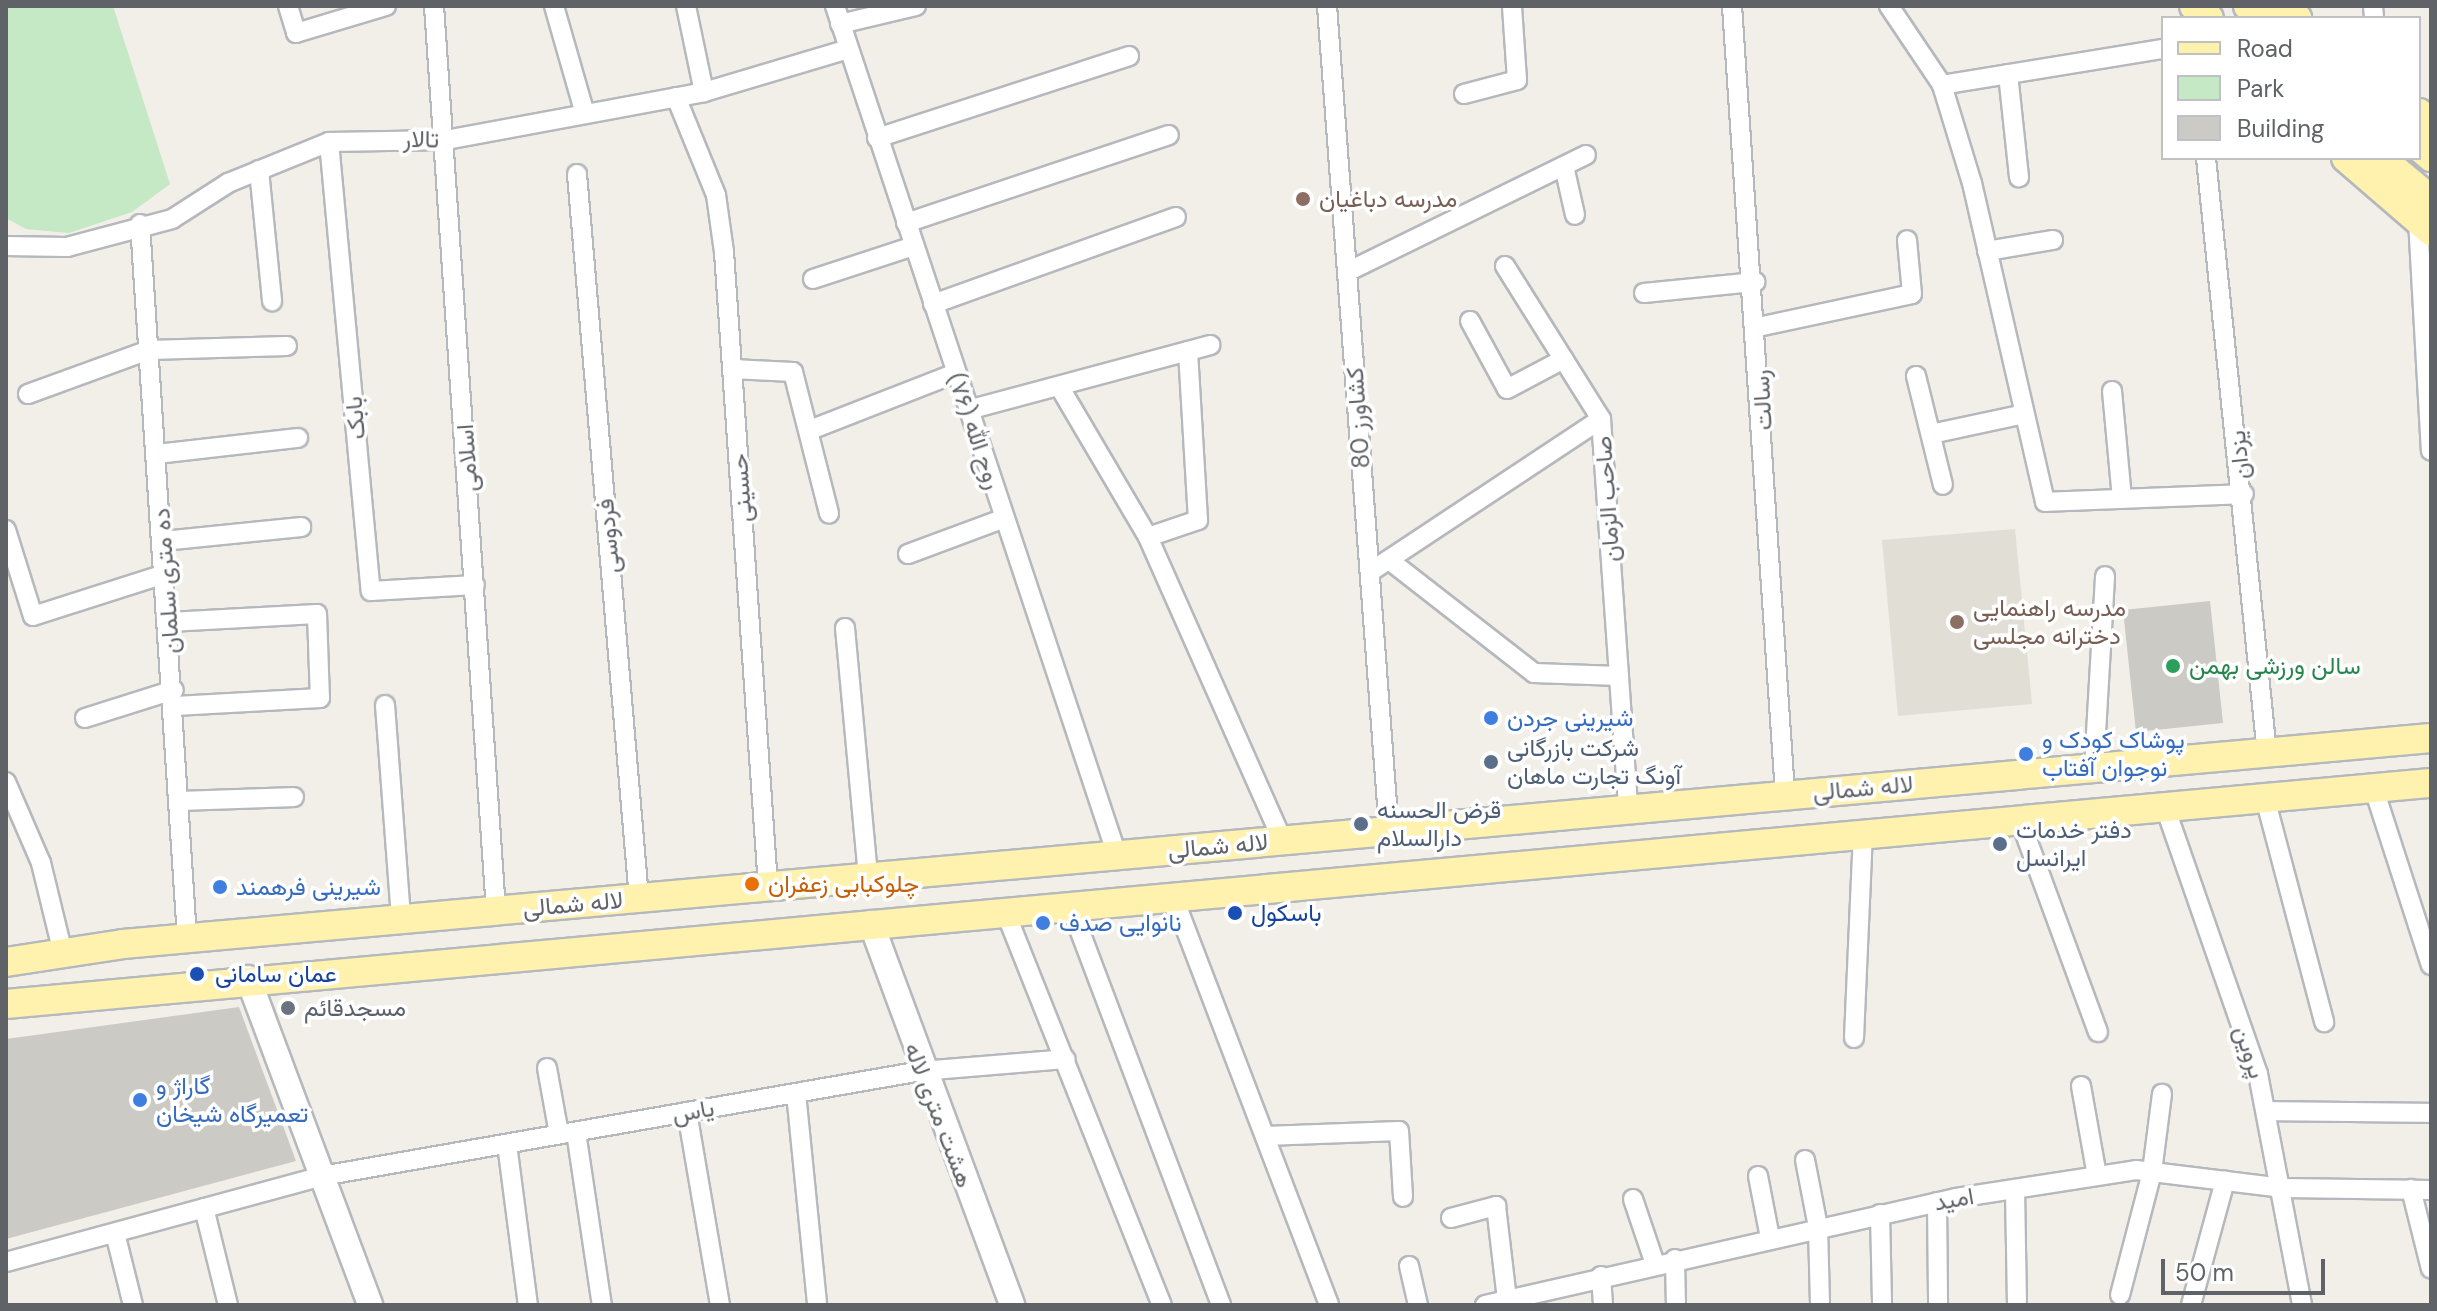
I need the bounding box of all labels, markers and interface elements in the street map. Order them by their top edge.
legend [2161,16,2421,160]
text: Road [2237,33,2293,64]
text: Park [2237,73,2284,104]
text: Building [2237,113,2324,144]
street label: تالار [403,124,439,154]
place label: مدرسه دباغیان [1319,185,1457,213]
marker: مدرسه دباغیان [1294,190,1312,208]
street label: کشاورز 80 [1340,366,1376,470]
street label: روح الله (۷۶) [942,369,1008,493]
street label: رسالت [1746,369,1778,431]
street label: بابک [339,395,371,441]
street label: اسلامی [450,423,484,493]
street label: یزدان [2222,429,2256,481]
street label: صاحب الزمان [1588,435,1626,563]
street label: حسینی [724,453,758,523]
street label: فردوسی [590,497,626,575]
street label: ده متری سلمان [147,507,185,655]
place label: مدرسه راهنمایی دخترانه مجلسی [1973,594,2126,650]
marker: مدرسه راهنمایی دخترانه مجلسی [1948,613,1966,631]
place label: سالن ورزشی بهمن [2189,652,2361,680]
marker: سالن ورزشی بهمن [2164,657,2182,675]
place label: شیرینی جردن [1507,704,1633,732]
marker: شیرینی جردن [1482,709,1500,727]
place label: پوشاک کودک و نوجوان آفتاب [2042,726,2185,782]
place label: شرکت بازرگانی آونگ تجارت ماهان [1507,734,1681,790]
marker: پوشاک کودک و نوجوان آفتاب [2017,745,2035,763]
marker: شرکت بازرگانی آونگ تجارت ماهان [1482,753,1500,771]
street label: لاله شمالی [1812,769,1914,807]
place label: قرض الحسنه دارالسلام [1377,796,1501,852]
marker: قرض الحسنه دارالسلام [1352,815,1370,833]
place label: دفتر خدمات ایرانسل [2016,816,2132,872]
street label: لاله شمالی [1167,827,1269,865]
marker: دفتر خدمات ایرانسل [1991,835,2009,853]
place label: چلوکبابی زعفران [768,870,919,898]
place label: شیرینی فرهمند [236,873,381,901]
marker: چلوکبابی زعفران [743,875,761,893]
marker: شیرینی فرهمند [211,878,229,896]
street label: لاله شمالی [522,885,624,923]
place label: باسکول [1251,899,1322,927]
marker: باسکول [1226,904,1244,922]
place label: نانوایی صدف [1059,909,1182,937]
marker: نانوایی صدف [1034,914,1052,932]
place label: عمان سامانی [215,960,337,988]
marker: عمان سامانی [186,963,208,985]
place label: مسجدقائم [304,994,406,1022]
marker: مسجدقائم [279,999,297,1017]
street label: پروین [2228,1022,2272,1082]
street label: هشت متری لاله [898,1039,980,1191]
place label: گاراژ و تعمیرگاه شیخان [156,1072,308,1128]
marker: گاراژ و تعمیرگاه شیخان [131,1091,149,1109]
street label: یاس [670,1093,716,1129]
street label: امید [1932,1181,1976,1217]
scale bar [2165,1243,2329,1293]
text: 50 m [2175,1257,2234,1288]

